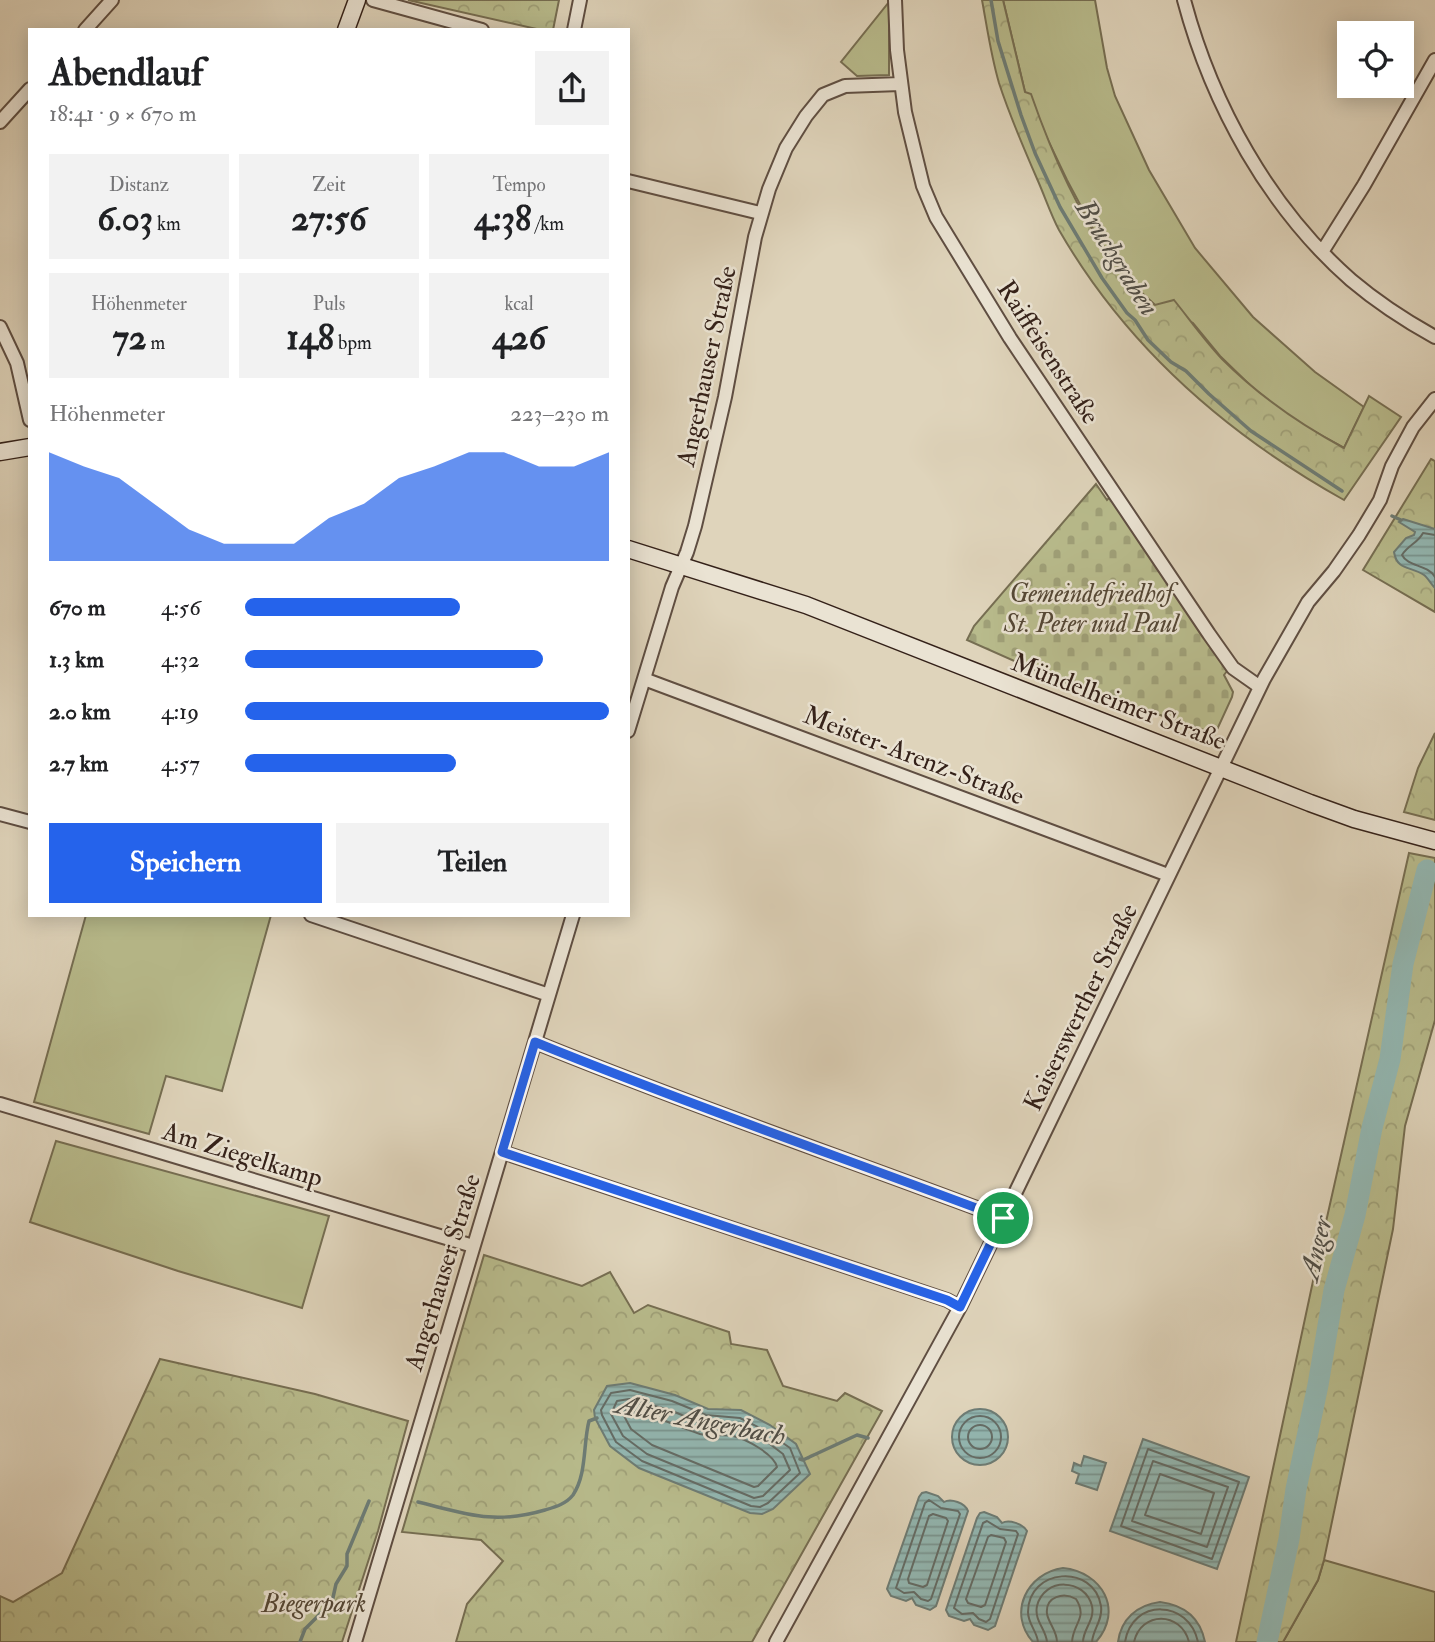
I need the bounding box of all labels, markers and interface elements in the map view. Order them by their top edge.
map controls [1337,21,1414,98]
button: locate [1337,21,1414,98]
text: Abendlauf [49,49,203,97]
button: share [535,51,609,125]
text: 18:41 · 9 × 670 m [49,99,197,128]
text: Distanz [109,173,169,197]
text: Zeit [312,173,346,197]
text: Tempo [492,173,546,197]
water label: Bruchgraben [1066,191,1166,323]
text: 6.03 [97,197,153,241]
text: 27:56 [291,197,367,241]
text: 4:38 [474,197,531,241]
text: km [153,212,181,236]
text: /km [531,212,564,236]
street label: Angerhauser Straße [670,263,744,470]
street label: Raiffeisenstraße [990,275,1106,430]
text: Höhenmeter [91,292,187,316]
text: Puls [313,292,345,316]
text: kcal [504,292,534,316]
text: 72 [113,316,147,360]
text: 148 [286,316,334,360]
text: 426 [492,316,546,360]
text: m [147,331,165,355]
text: bpm [334,331,372,355]
text: Höhenmeter [49,399,165,428]
text: 223–230 m [510,399,609,428]
park label: Gemeindefriedhof St. Peter und Paul [1003,578,1180,640]
text: 670 m [49,593,106,622]
text: 4:56 [161,593,201,622]
text: 1.3 km [49,645,104,674]
text: 4:32 [161,645,200,674]
street label: Mündelheimer Straße [1007,646,1231,758]
text: 2.0 km [49,697,111,726]
text: 4:19 [161,697,199,726]
street label: Meister-Arenz-Straße [799,699,1029,813]
text: 2.7 km [49,749,108,778]
text: 4:57 [161,749,200,778]
button: Speichern [49,823,322,903]
button: Teilen [336,823,609,903]
street label: Kaiserswerther Straße [1017,898,1145,1116]
street label: Am Ziegelkamp [157,1115,327,1195]
street label: Angerhauser Straße [398,1170,488,1375]
pin [973,1188,1033,1248]
icon: arrive [984,1199,1022,1237]
water label: Anger [1291,1211,1341,1287]
water label: Alter Angerbach [610,1386,789,1454]
park label: Biegerpark [260,1588,366,1620]

